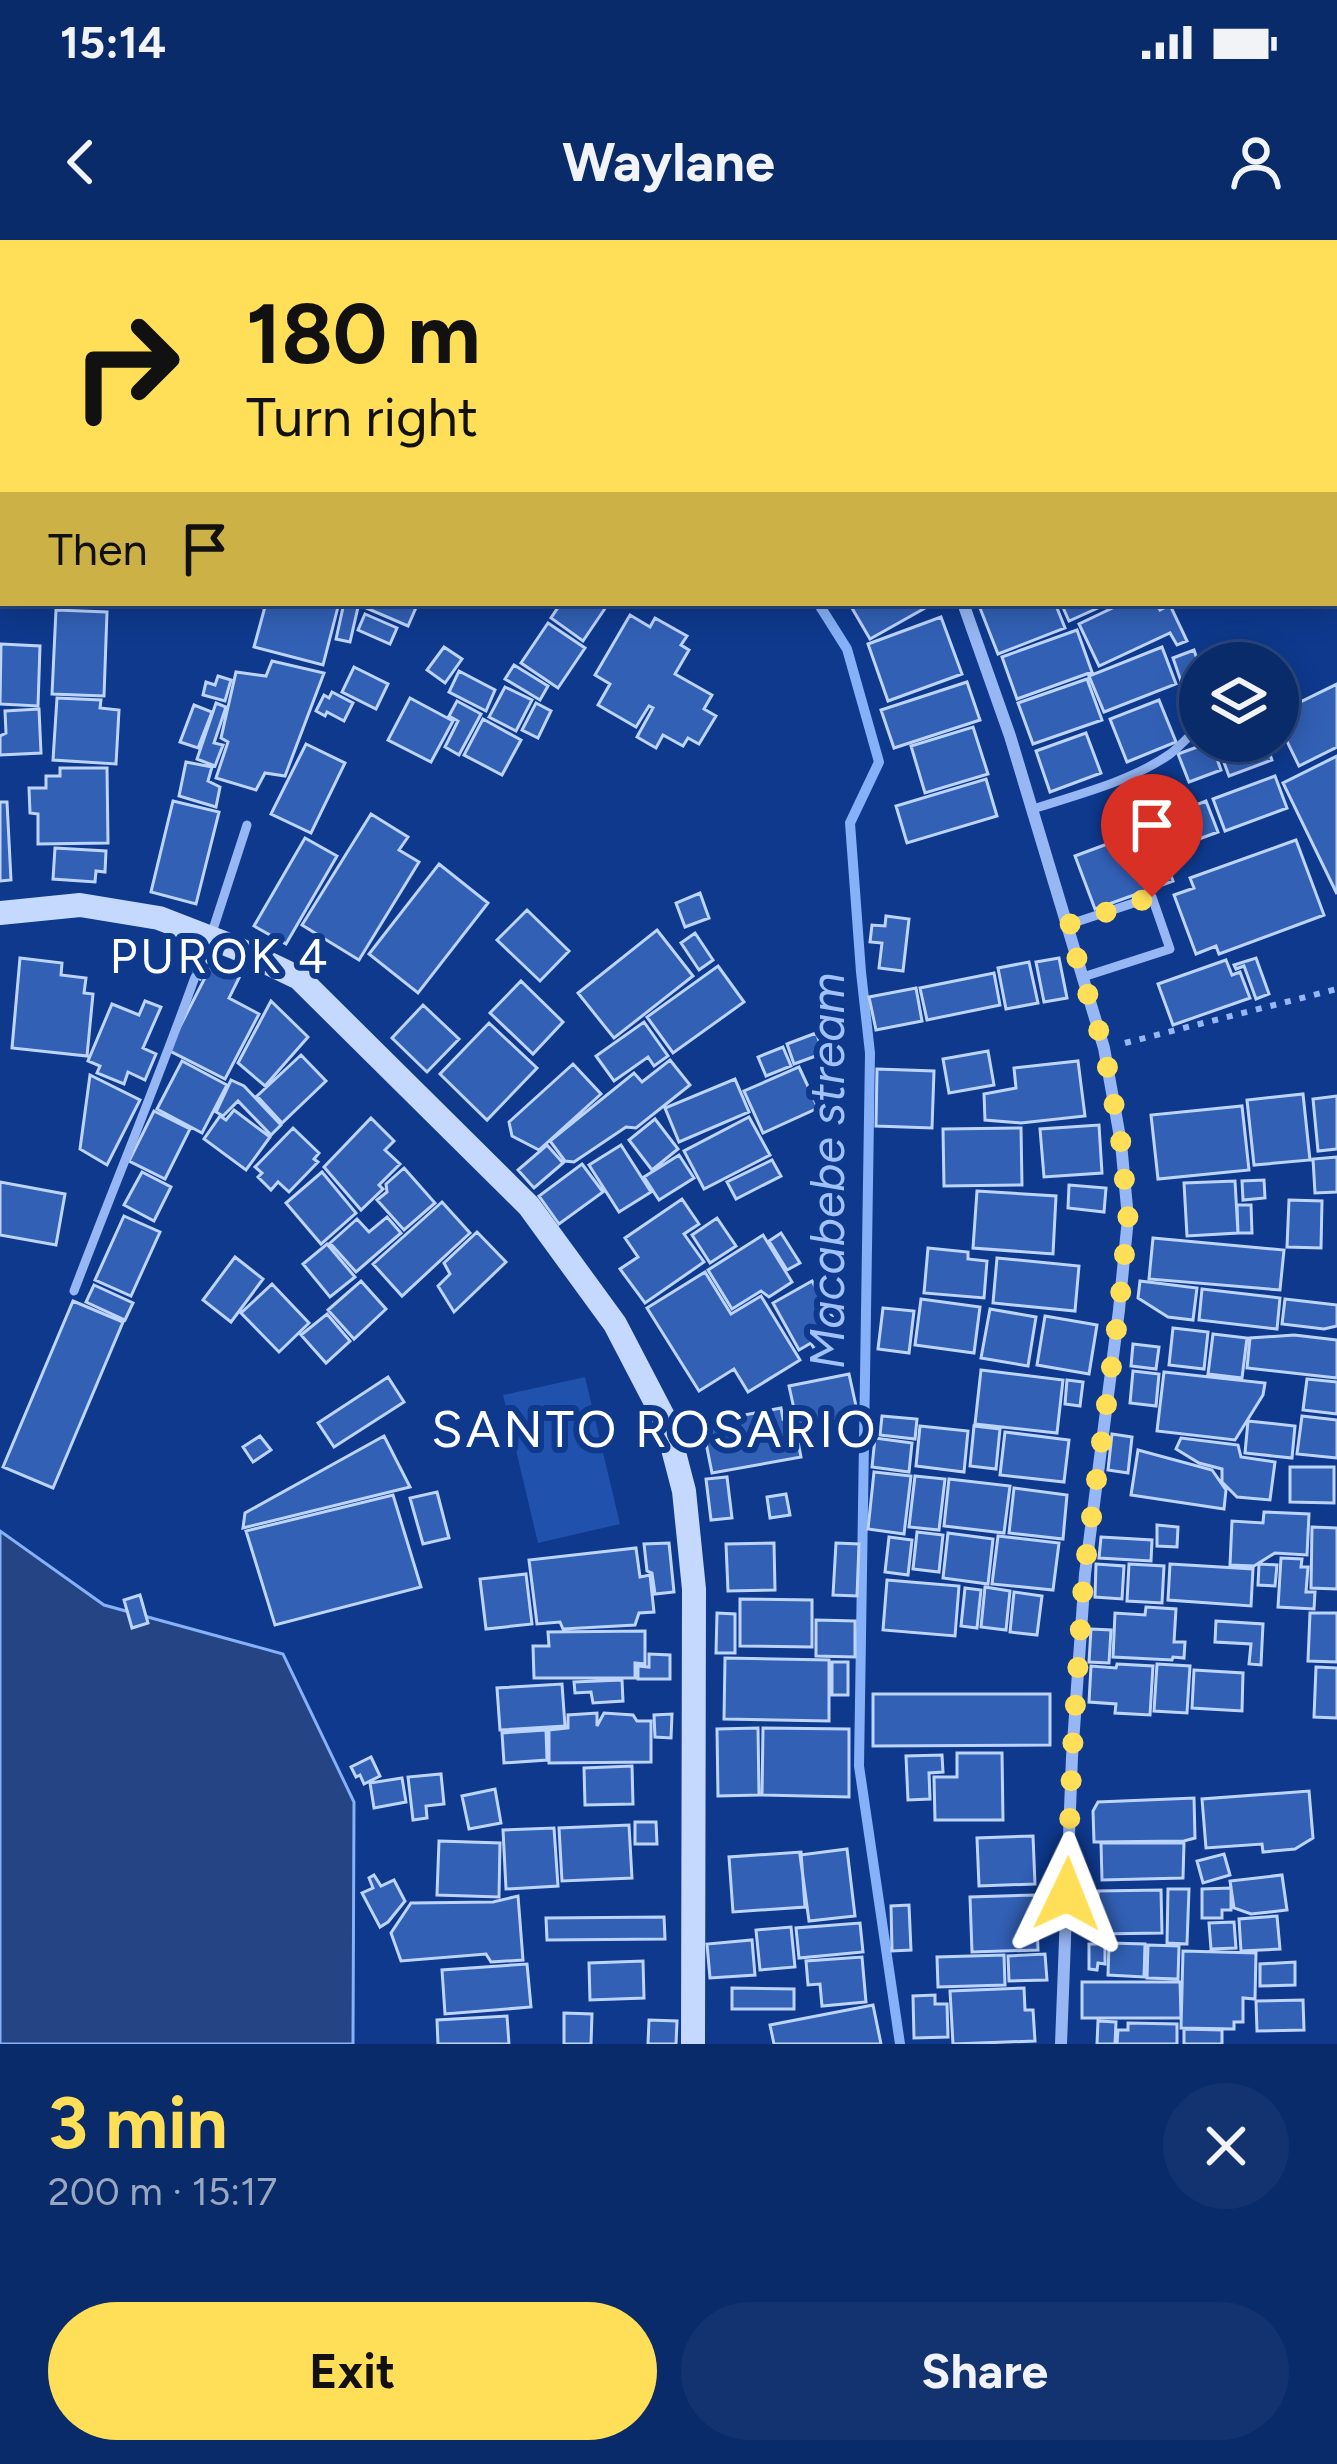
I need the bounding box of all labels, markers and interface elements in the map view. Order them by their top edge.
text: 15:14 [60,15,166,69]
icon: back [48,129,114,195]
icon: person [1223,129,1289,195]
text: Waylane [562,130,775,195]
text: 180 m [246,283,481,384]
icon: right [48,288,204,444]
text: Turn right [246,385,478,450]
icon: arrive [172,516,238,582]
text: Then [48,522,148,576]
map controls [1179,642,1299,762]
button: layers [1179,642,1299,762]
pin [1101,774,1203,897]
icon: arrive [1119,792,1185,858]
district label: PUROK 4 [110,927,330,985]
water label: Macabebe stream [798,973,856,1369]
district label: SANTO ROSARIO [431,1399,879,1460]
position arrow [1004,1831,1130,1957]
text: 3 min [48,2080,228,2166]
button: close [1163,2083,1289,2209]
text: 200 m · 15:17 [48,2168,277,2215]
button: Exit [48,2302,657,2440]
button: Share [681,2302,1289,2440]

